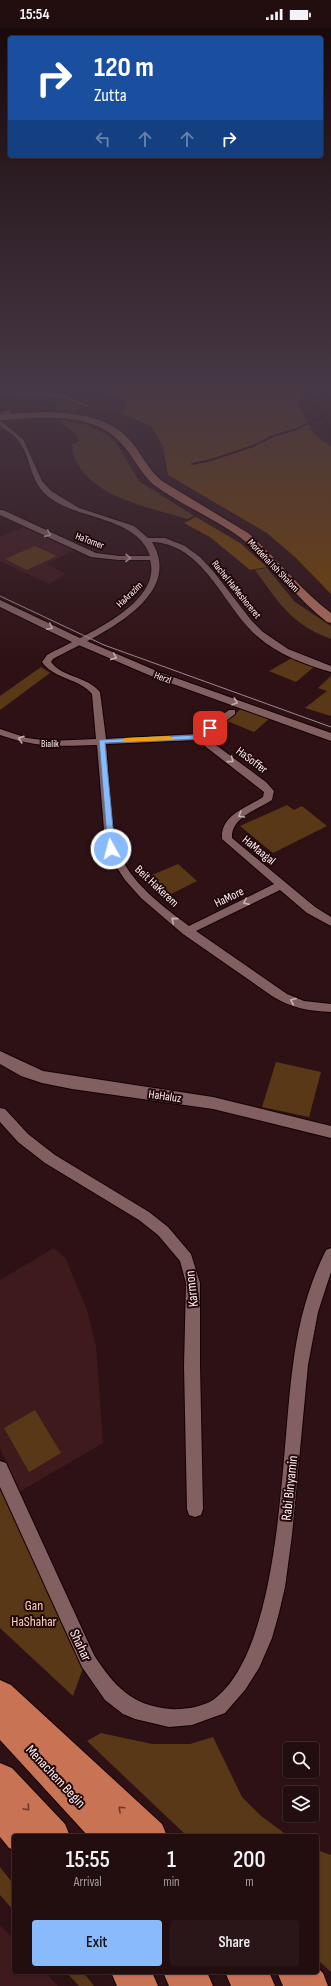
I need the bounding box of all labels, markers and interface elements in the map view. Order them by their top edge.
text: 15:54 [20,5,49,24]
text: 120 m [94,51,154,84]
icon: right [28,52,80,104]
text: Zutta [94,85,127,106]
icon: left [92,128,114,150]
icon: ahead [134,128,156,150]
icon: ahead [176,128,198,150]
icon: right [218,128,240,150]
one-way arrow [44,529,52,537]
street label: HaTomer [74,530,106,552]
street label: Mordehai Ish Shalom [245,537,302,595]
one-way arrow [125,554,131,562]
street label: Rachel HaMeshoreret [209,558,263,621]
street label: HaArazim [114,579,145,610]
one-way arrow [46,623,53,630]
one-way arrow [109,652,117,660]
street label: Herzl [152,669,173,687]
one-way arrow [232,697,239,706]
pin [193,711,227,745]
icon: arrive [199,717,221,739]
one-way arrow [18,735,25,744]
street label: Bialik [41,738,59,750]
street label: HaSoffer [233,744,271,777]
one-way arrow [226,755,233,762]
one-way arrow [238,810,245,817]
position arrow [90,828,132,870]
street label: HaMaagal [239,832,278,868]
street label: Beit HaKerem [132,862,182,911]
street label: HaMore [212,884,247,911]
one-way arrow [243,897,251,905]
one-way arrow [172,918,179,925]
one-way arrow [289,998,296,1006]
street label: HaHaluz [148,1087,183,1106]
street label: Karmon [181,1270,202,1308]
street label: Rabi Binyamin [278,1455,301,1521]
park label: Gan HaShahar [11,1597,57,1630]
street label: Shahar [66,1627,95,1664]
street label: Menachem Begin [22,1741,89,1811]
map controls [283,1742,319,1822]
button: search [283,1742,319,1778]
button: layers [283,1786,319,1822]
one-way arrow [22,1803,29,1811]
one-way arrow [118,1807,126,1814]
text: 15:55 [65,1845,110,1874]
text: 1 [167,1845,176,1874]
text: 200 [233,1845,266,1874]
text: Arrival [74,1874,102,1890]
text: min [163,1874,180,1890]
text: m [245,1874,254,1890]
button: Exit [32,1920,162,1966]
button: Share [170,1920,299,1966]

